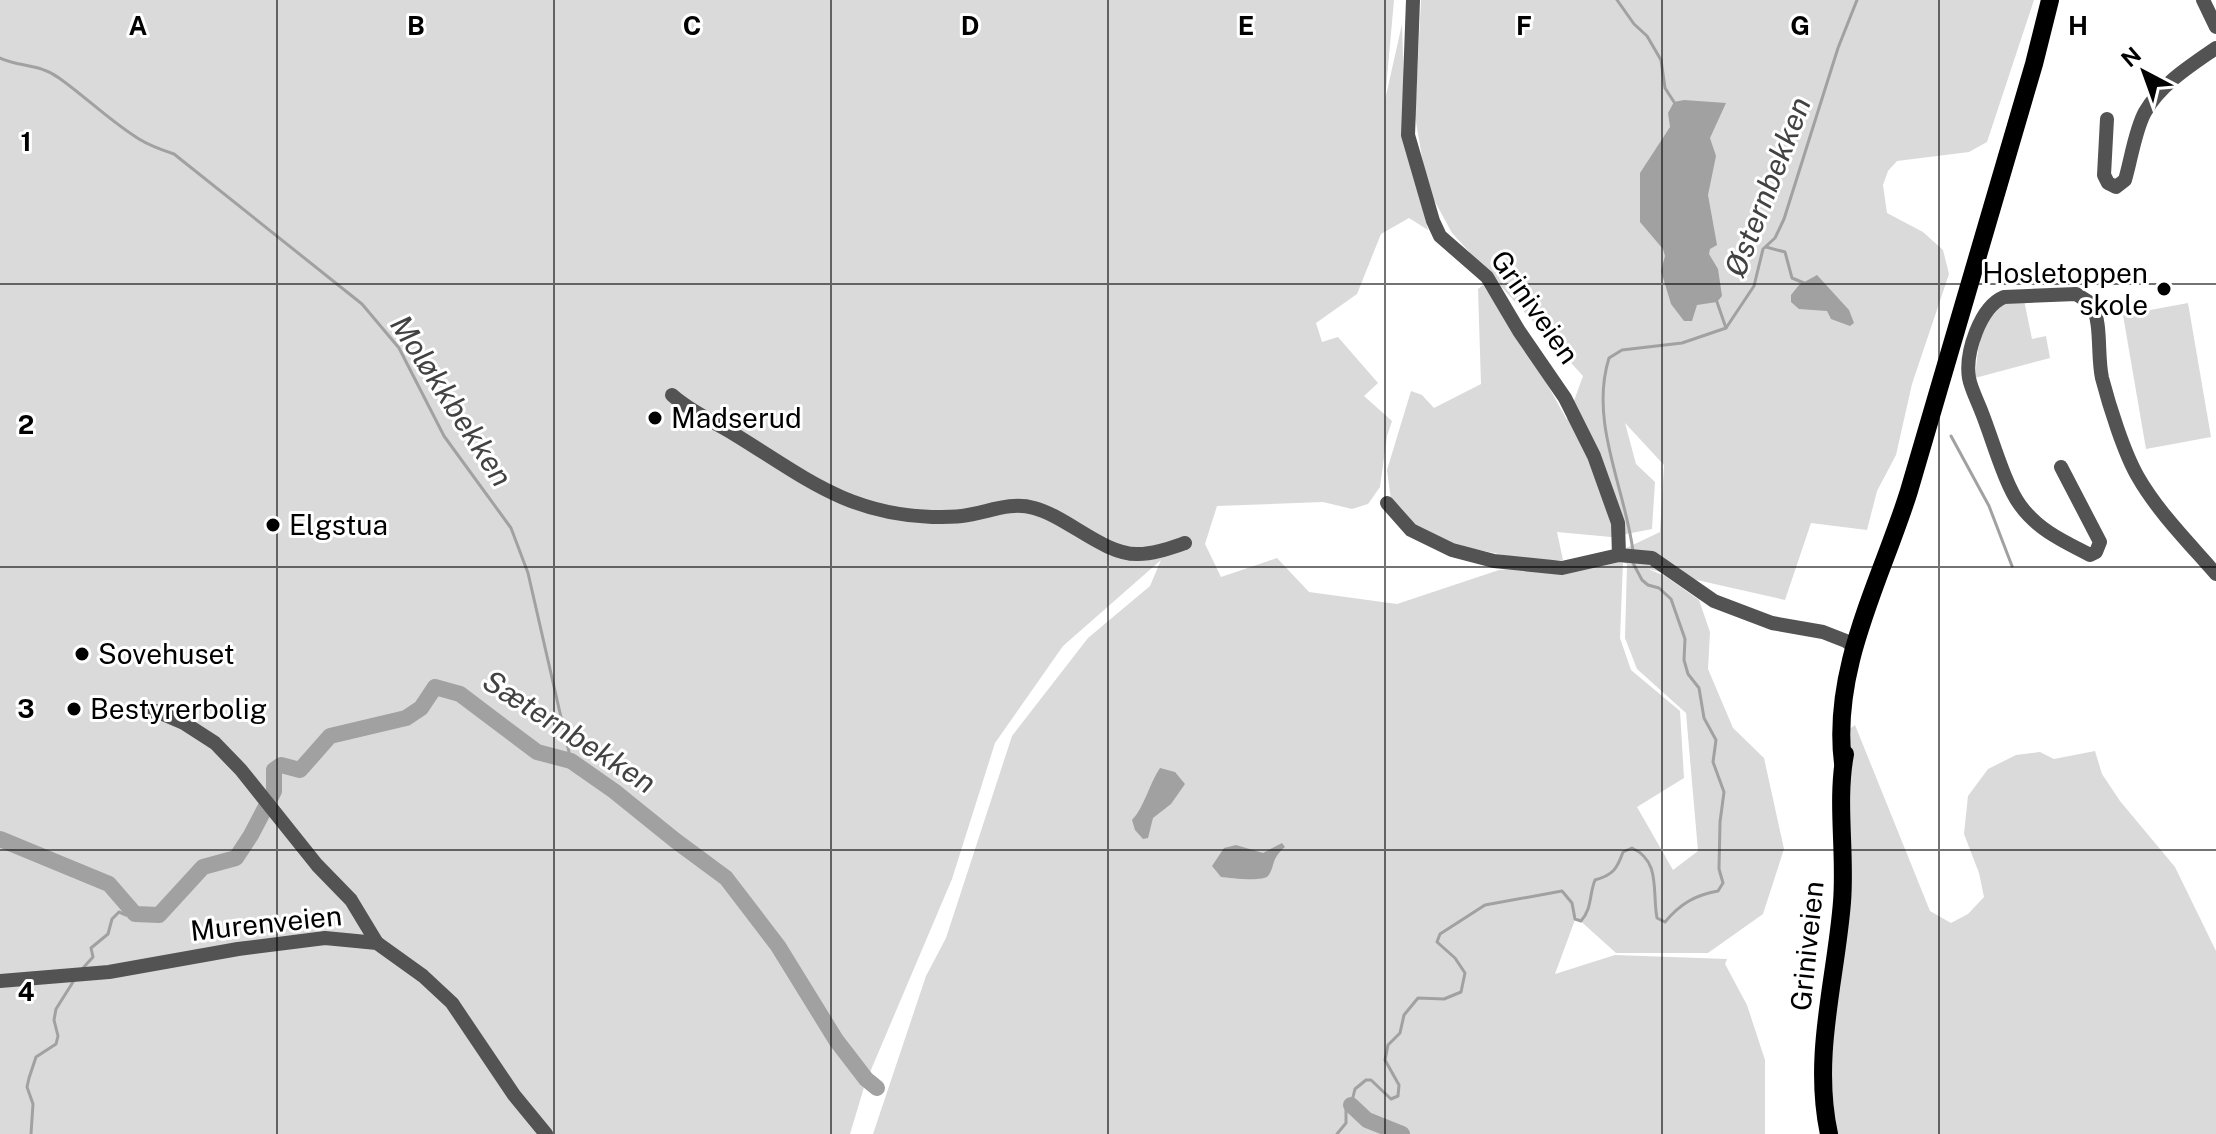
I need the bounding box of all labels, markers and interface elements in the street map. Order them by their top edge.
text: A [129,10,148,41]
text: B [407,10,425,41]
text: C [683,10,701,41]
text: D [961,10,979,41]
text: E [1238,10,1254,41]
text: F [1516,10,1532,41]
text: G [1790,10,1810,41]
text: H [2068,10,2088,41]
north arrow [2104,32,2184,112]
text: N [2116,41,2146,72]
water label: Østernbekken [1716,92,1818,282]
text: 1 [20,126,32,157]
street label: Griniveien [1485,244,1586,370]
place label: Hosletoppen skole [1982,256,2148,321]
marker: Hosletoppen skole [2155,280,2173,298]
water label: Moløkkbekken [383,308,520,493]
place label: Madserud [671,401,802,434]
text: 2 [18,409,34,440]
marker: Madserud [646,409,664,427]
place label: Elgstua [289,508,388,541]
marker: Elgstua [264,516,282,534]
place label: Sovehuset [98,637,235,670]
marker: Sovehuset [73,645,91,663]
water label: Sæternbekken [476,662,663,800]
place label: Bestyrerbolig [90,692,267,725]
text: 3 [17,693,35,724]
marker: Bestyrerbolig [65,700,83,718]
street label: Griniveien [1783,879,1830,1012]
street label: Murenveien [189,898,343,947]
text: 4 [17,976,35,1007]

